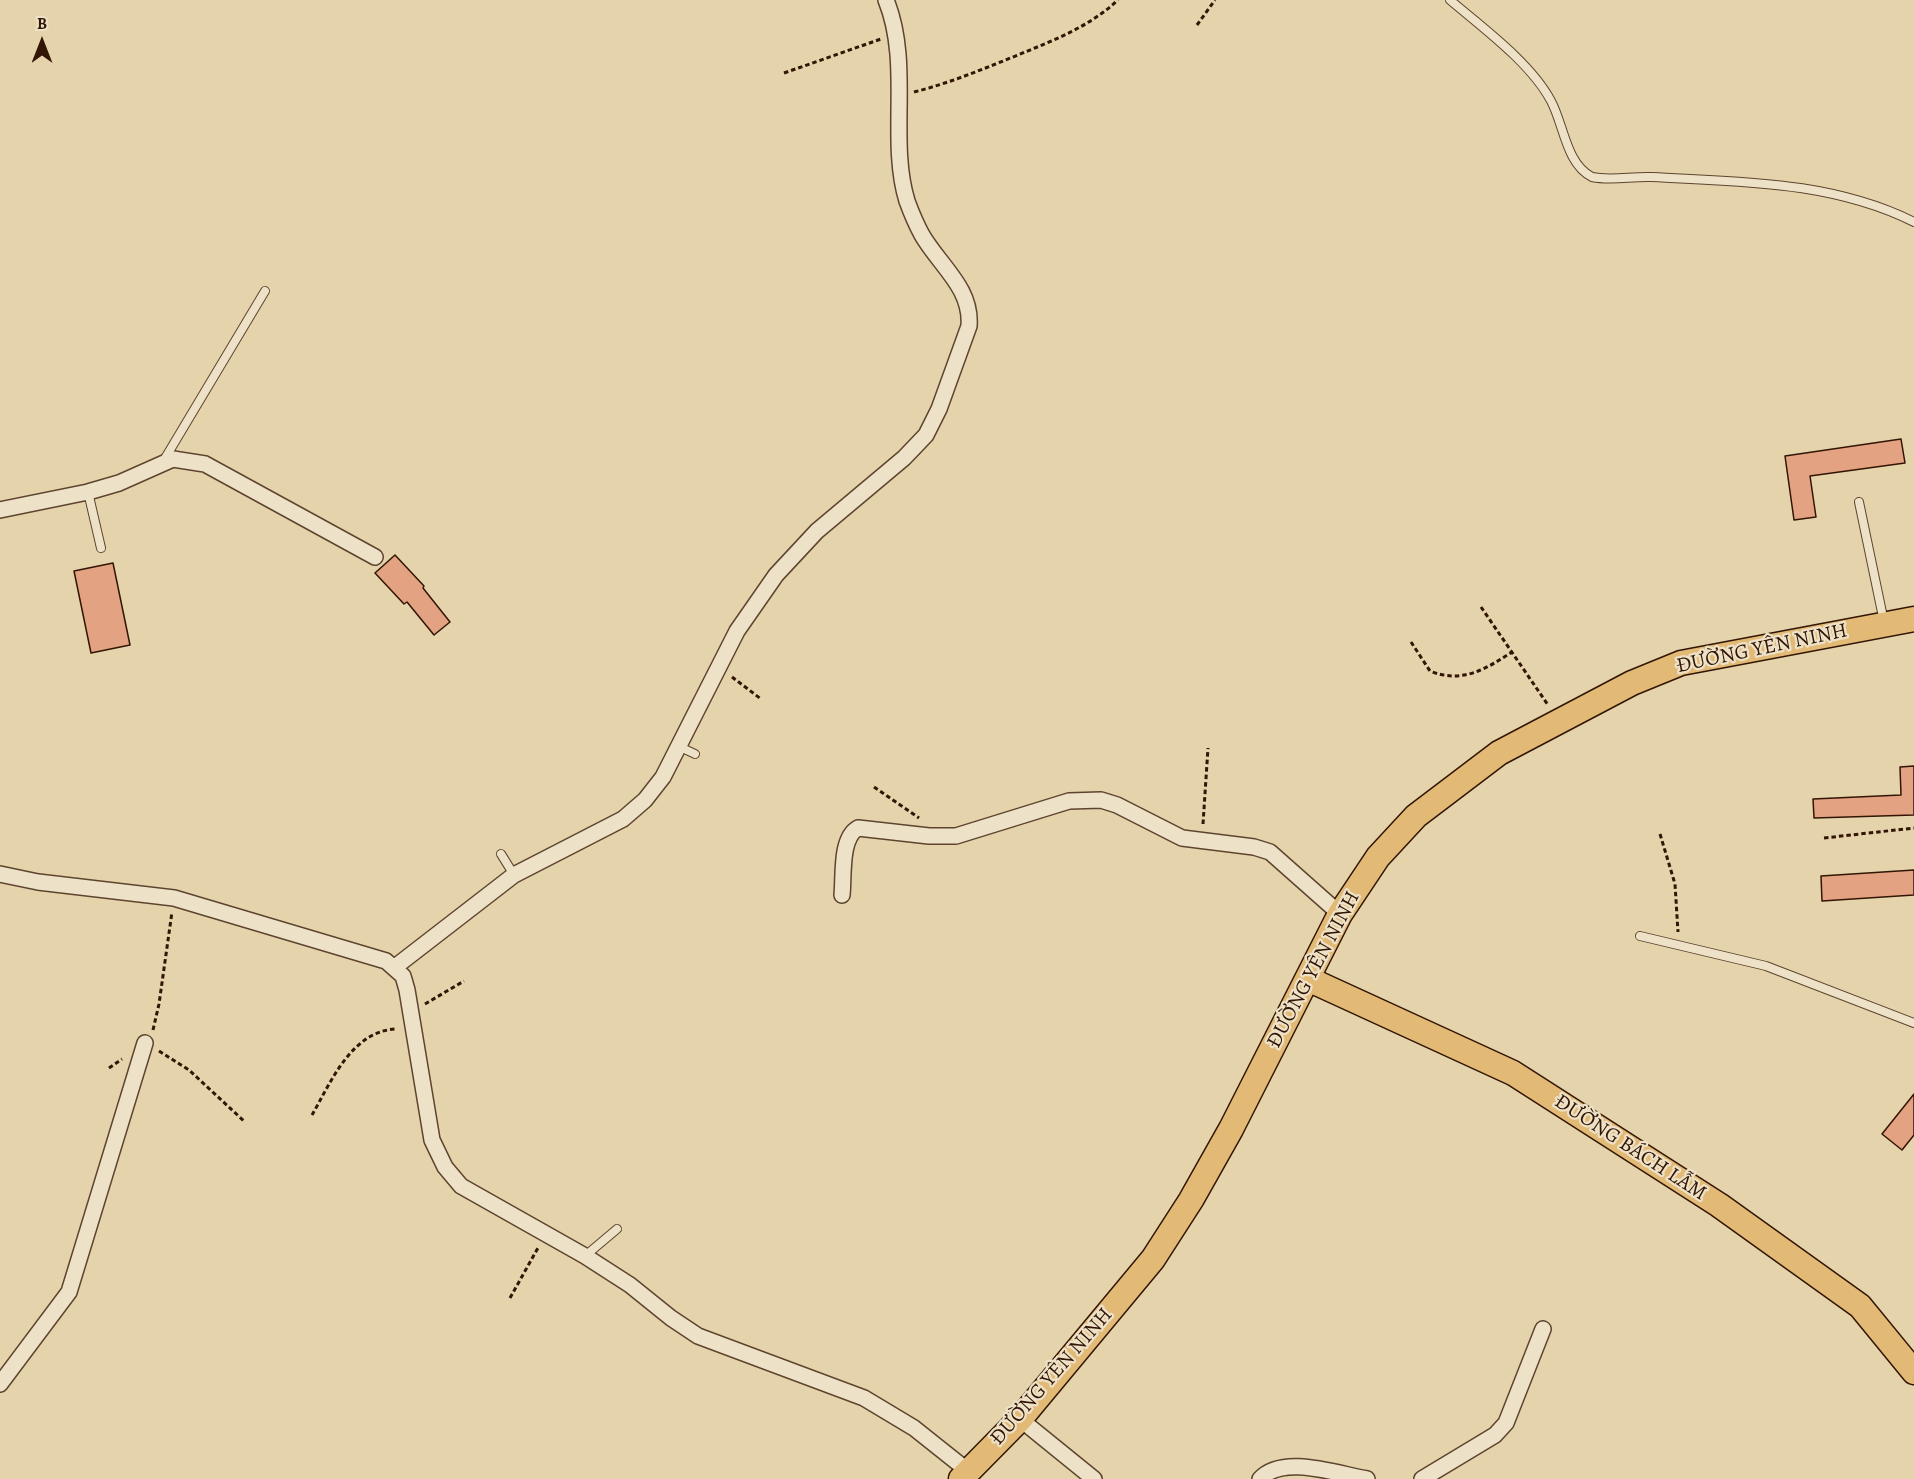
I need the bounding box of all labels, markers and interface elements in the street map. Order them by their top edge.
north arrow [12,12,72,72]
text: B [37,13,47,35]
street label: ĐƯỜNG YÊN NINH [1674,619,1850,679]
street label: ĐƯỜNG YÊN NINH [1262,887,1366,1053]
street label: ĐƯỜNG BÁCH LẪM [1549,1089,1711,1207]
street label: ĐƯỜNG YÊN NINH [985,1303,1119,1451]

